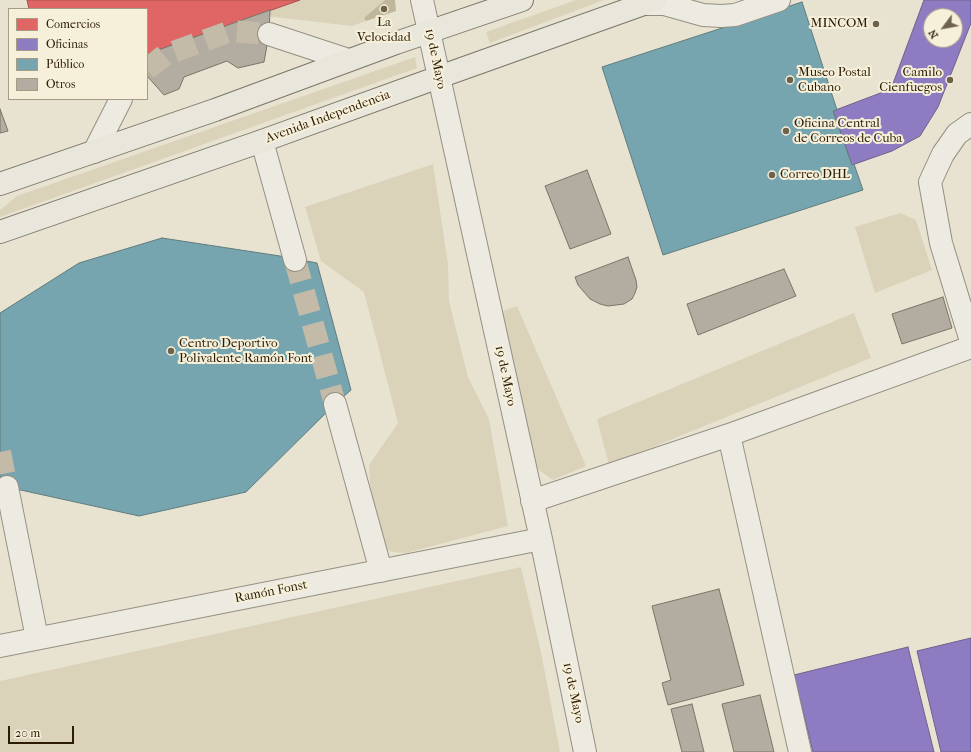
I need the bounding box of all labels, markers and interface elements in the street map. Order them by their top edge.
marker: La Velocidad [379,4,389,14]
legend [8,8,148,100]
north arrow [923,8,963,48]
place label: La Velocidad [357,15,411,46]
place label: MINCOM [811,16,868,32]
text: Comercios [46,17,100,31]
marker: MINCOM [871,19,881,29]
street label: 19 de Mayo [421,27,449,91]
text: N [926,27,941,41]
text: Oficinas [46,37,88,51]
text: Público [46,57,84,71]
place label: Museo Postal Cubano [798,65,871,96]
place label: Camilo Cienfuegos [879,65,942,96]
marker: Museo Postal Cubano [785,75,795,85]
marker: Camilo Cienfuegos [945,75,955,85]
text: Otros [46,77,75,91]
street label: Avenida Independencia [263,87,393,147]
place label: Oficina Central de Correos de Cuba [794,116,902,147]
marker: Oficina Central de Correos de Cuba [781,126,791,136]
place label: Correo DHL [780,167,850,183]
marker: Correo DHL [767,170,777,180]
place label: Centro Deportivo Polivalente Ramón Font [179,336,313,367]
street label: 19 de Mayo [491,344,519,408]
marker: Centro Deportivo Polivalente Ramón Font [166,346,176,356]
street label: Ramón Fonst [233,577,309,607]
street label: 19 de Mayo [559,661,587,725]
scale bar [10,718,76,744]
text: 20 m [15,726,40,740]

